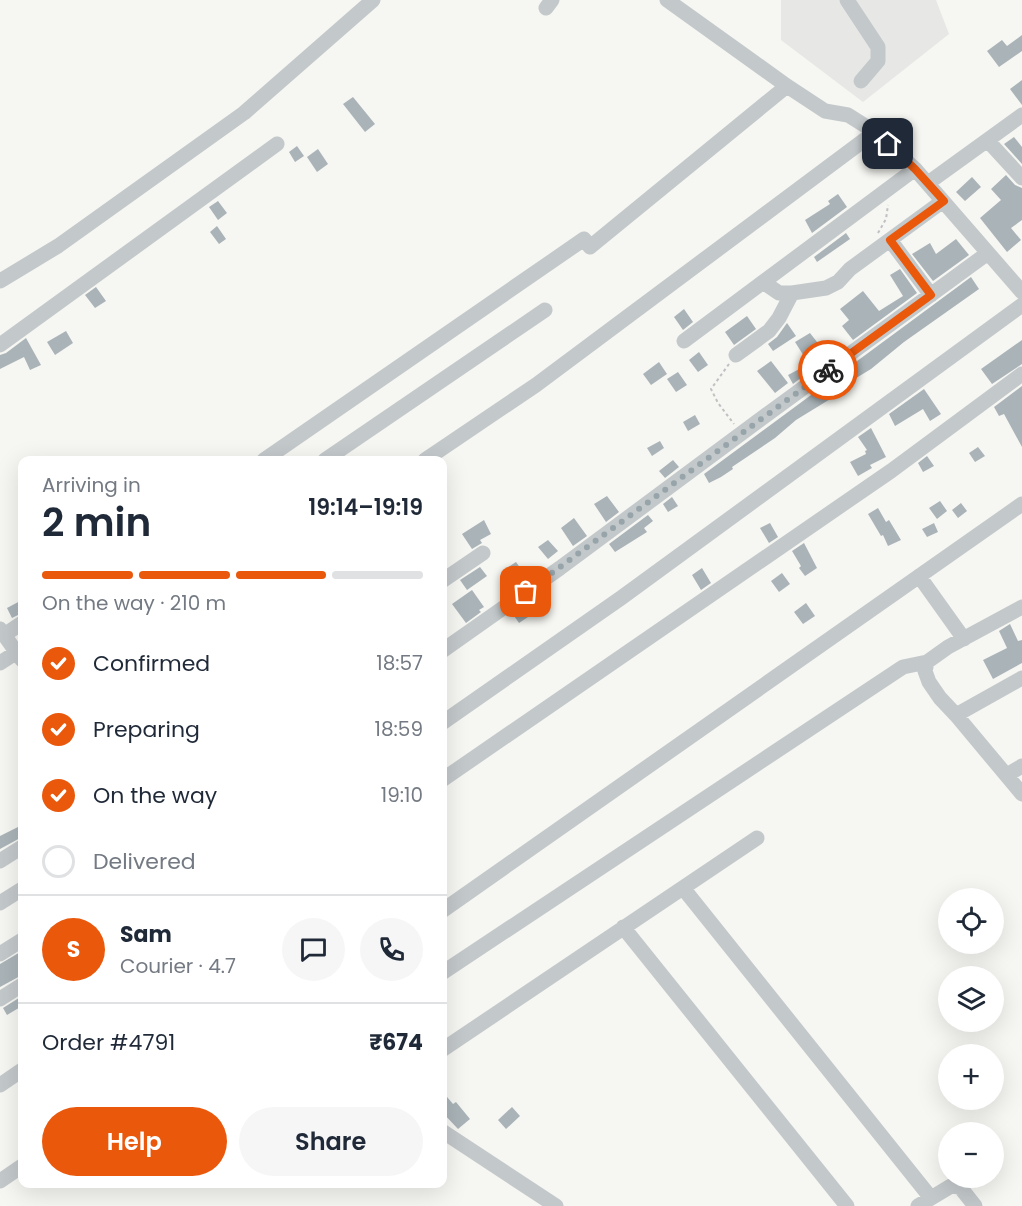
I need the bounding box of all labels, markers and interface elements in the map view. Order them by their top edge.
pin [862,118,913,169]
icon: home [871,127,904,160]
courier [798,340,858,400]
icon: bike [812,354,845,387]
text: Arriving in [42,471,141,499]
text: 19:14–19:19 [308,492,423,523]
text: 2 min [42,495,151,550]
pin [500,566,551,617]
icon: bag [509,575,542,608]
text: On the way · 210 m [42,589,226,617]
icon: check [42,647,75,680]
text: Confirmed [93,648,210,679]
text: 18:57 [376,649,423,677]
icon: check [42,713,75,746]
text: Preparing [93,714,200,745]
text: 18:59 [375,715,423,743]
icon: check [42,779,75,812]
text: On the way [93,780,217,811]
text: 19:10 [381,781,423,809]
text: Delivered [93,846,196,877]
map controls [938,888,1004,1188]
button: locate [938,888,1004,954]
button: chat [282,918,345,981]
button: phone [360,918,423,981]
text: Sam [120,919,172,950]
text: S [67,934,80,965]
text: Courier · 4.7 [120,952,236,980]
button: layers [938,966,1004,1032]
text: Order #4791 [42,1027,175,1058]
text: ₹674 [369,1027,423,1058]
button: + [938,1044,1004,1110]
button: Help [42,1107,227,1176]
button: Share [239,1107,423,1176]
button: − [938,1122,1004,1188]

